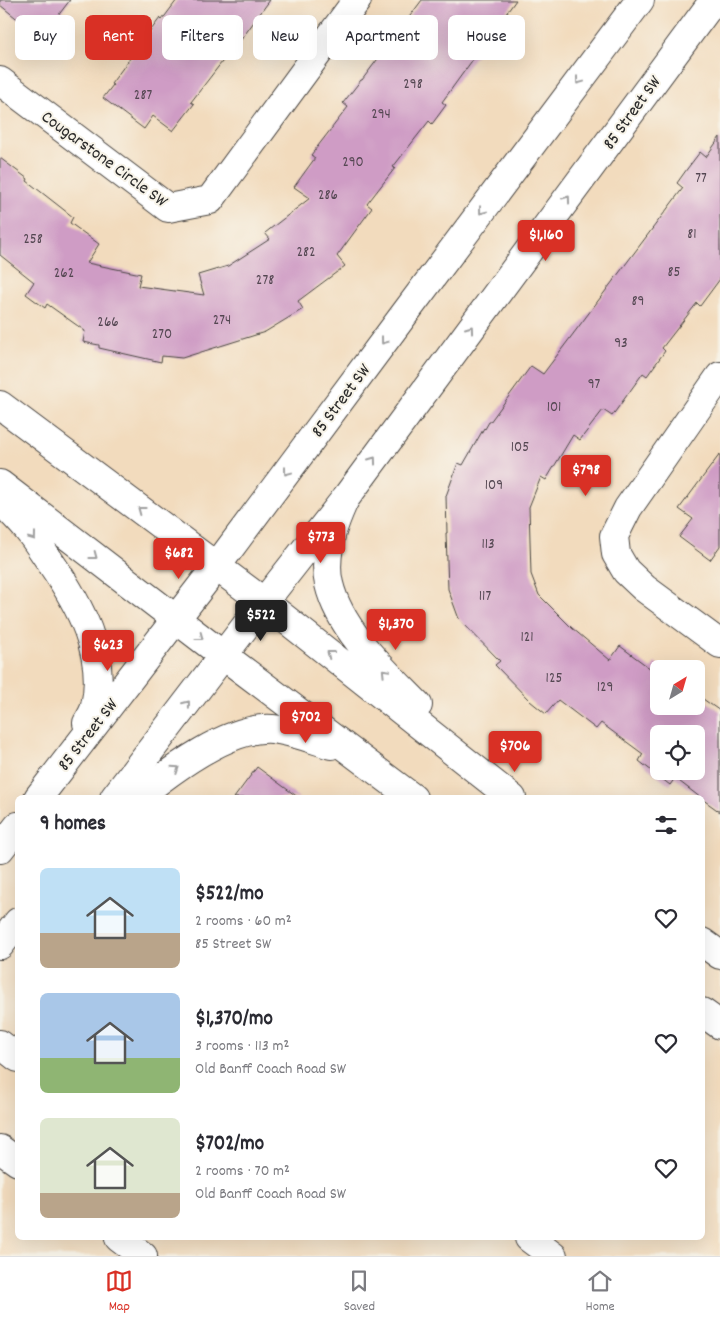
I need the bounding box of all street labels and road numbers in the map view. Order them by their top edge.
street label: 85 Street SW [598,71,669,156]
street label: Cougarstone Circle SW [35,106,172,215]
street label: 85 Street SW [306,359,378,443]
street label: 85 Street SW [53,694,126,777]

